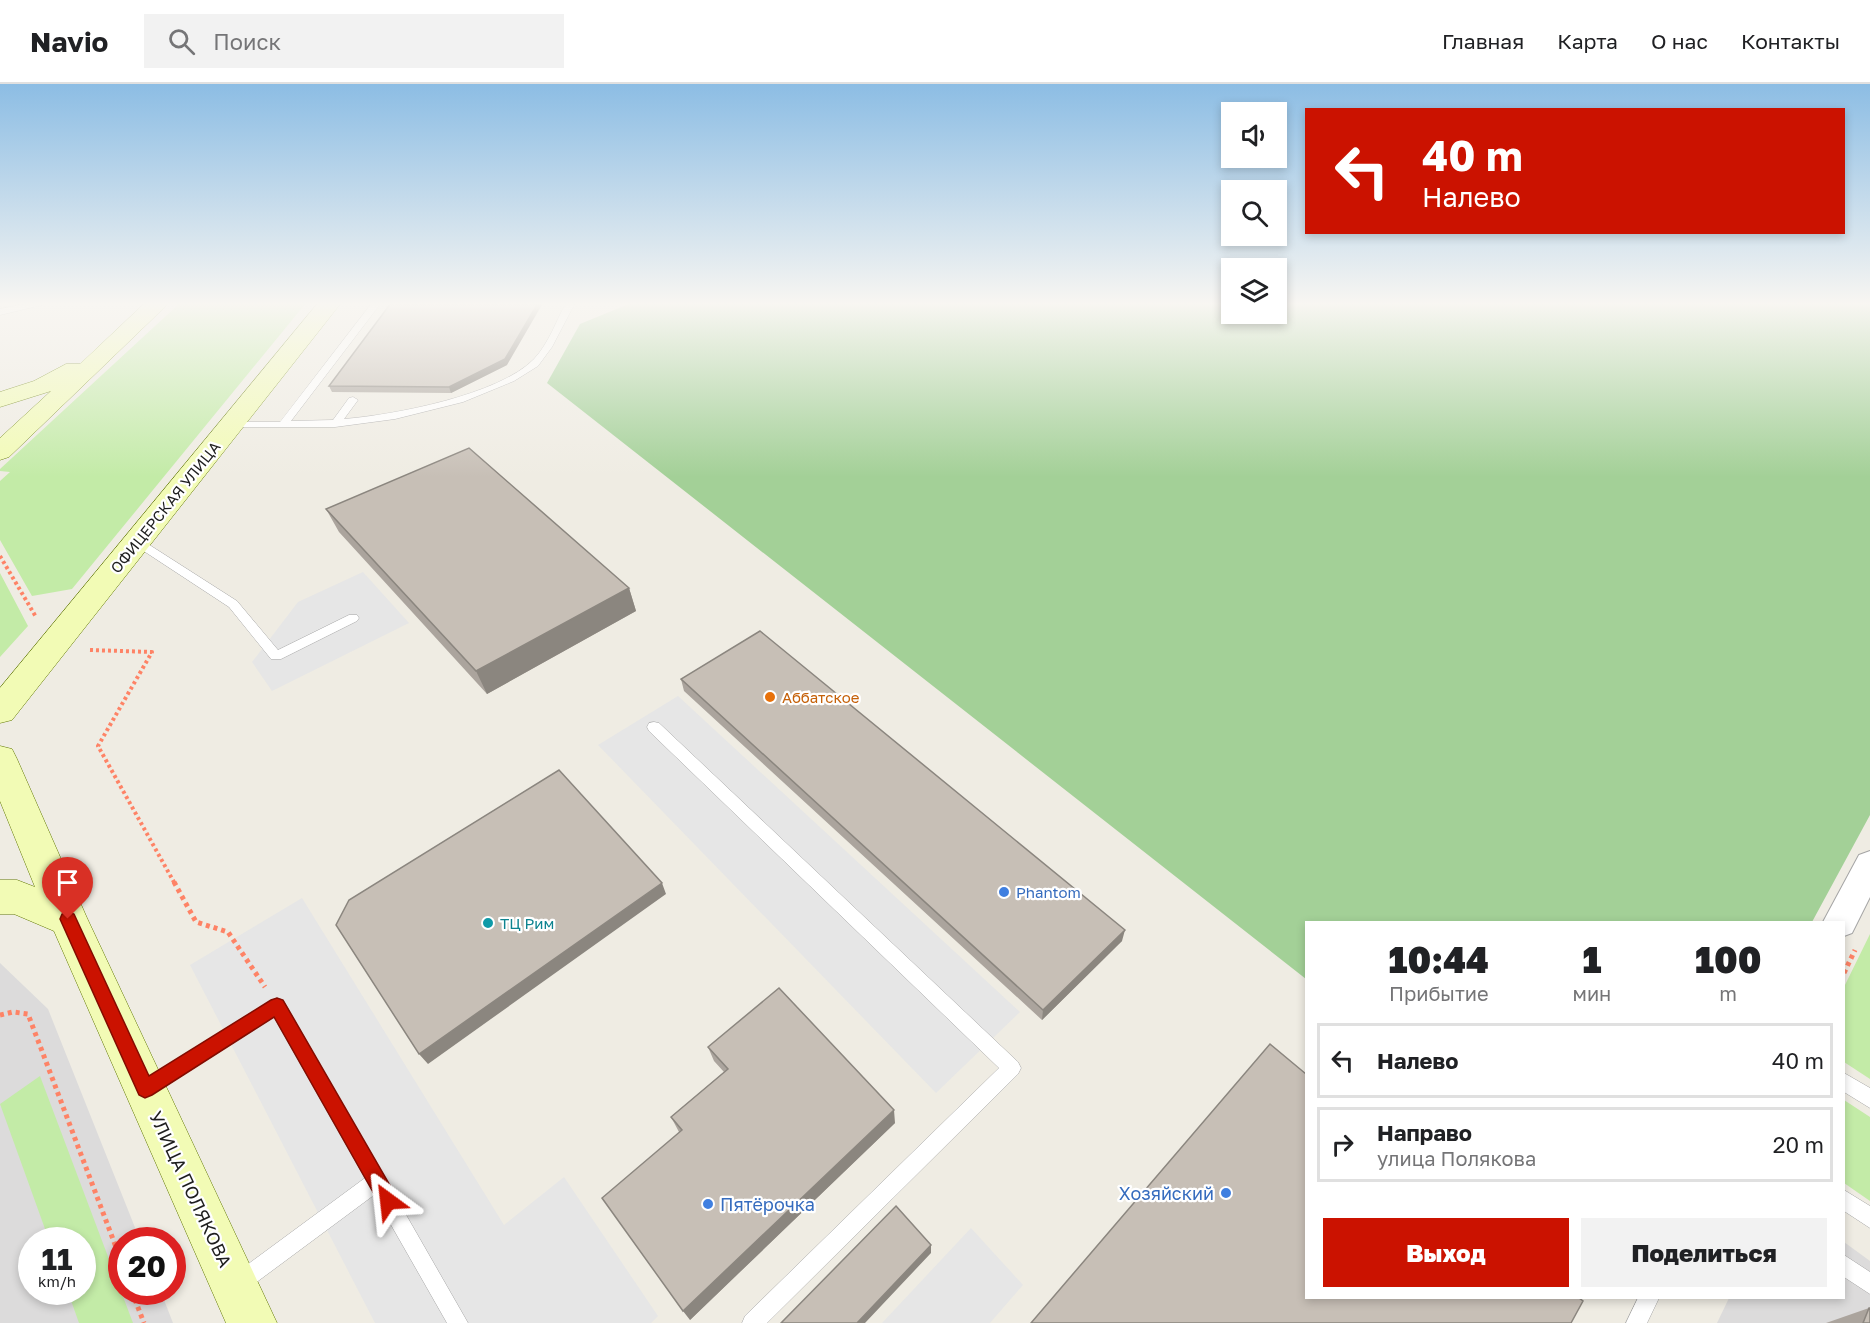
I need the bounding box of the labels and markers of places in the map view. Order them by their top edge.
place label: Аббатское [782,688,860,706]
marker: Аббатское [763,690,777,704]
pin [42,857,93,919]
place label: Phantom [1016,883,1081,901]
marker: Phantom [997,885,1011,899]
place label: ТЦ Рим [500,914,554,932]
marker: ТЦ Рим [481,916,495,930]
place label: Хозяйский [1119,1182,1214,1204]
marker: Хозяйский [1219,1186,1233,1200]
place label: Пятёрочка [720,1193,815,1215]
marker: Пятёрочка [701,1197,715,1211]

